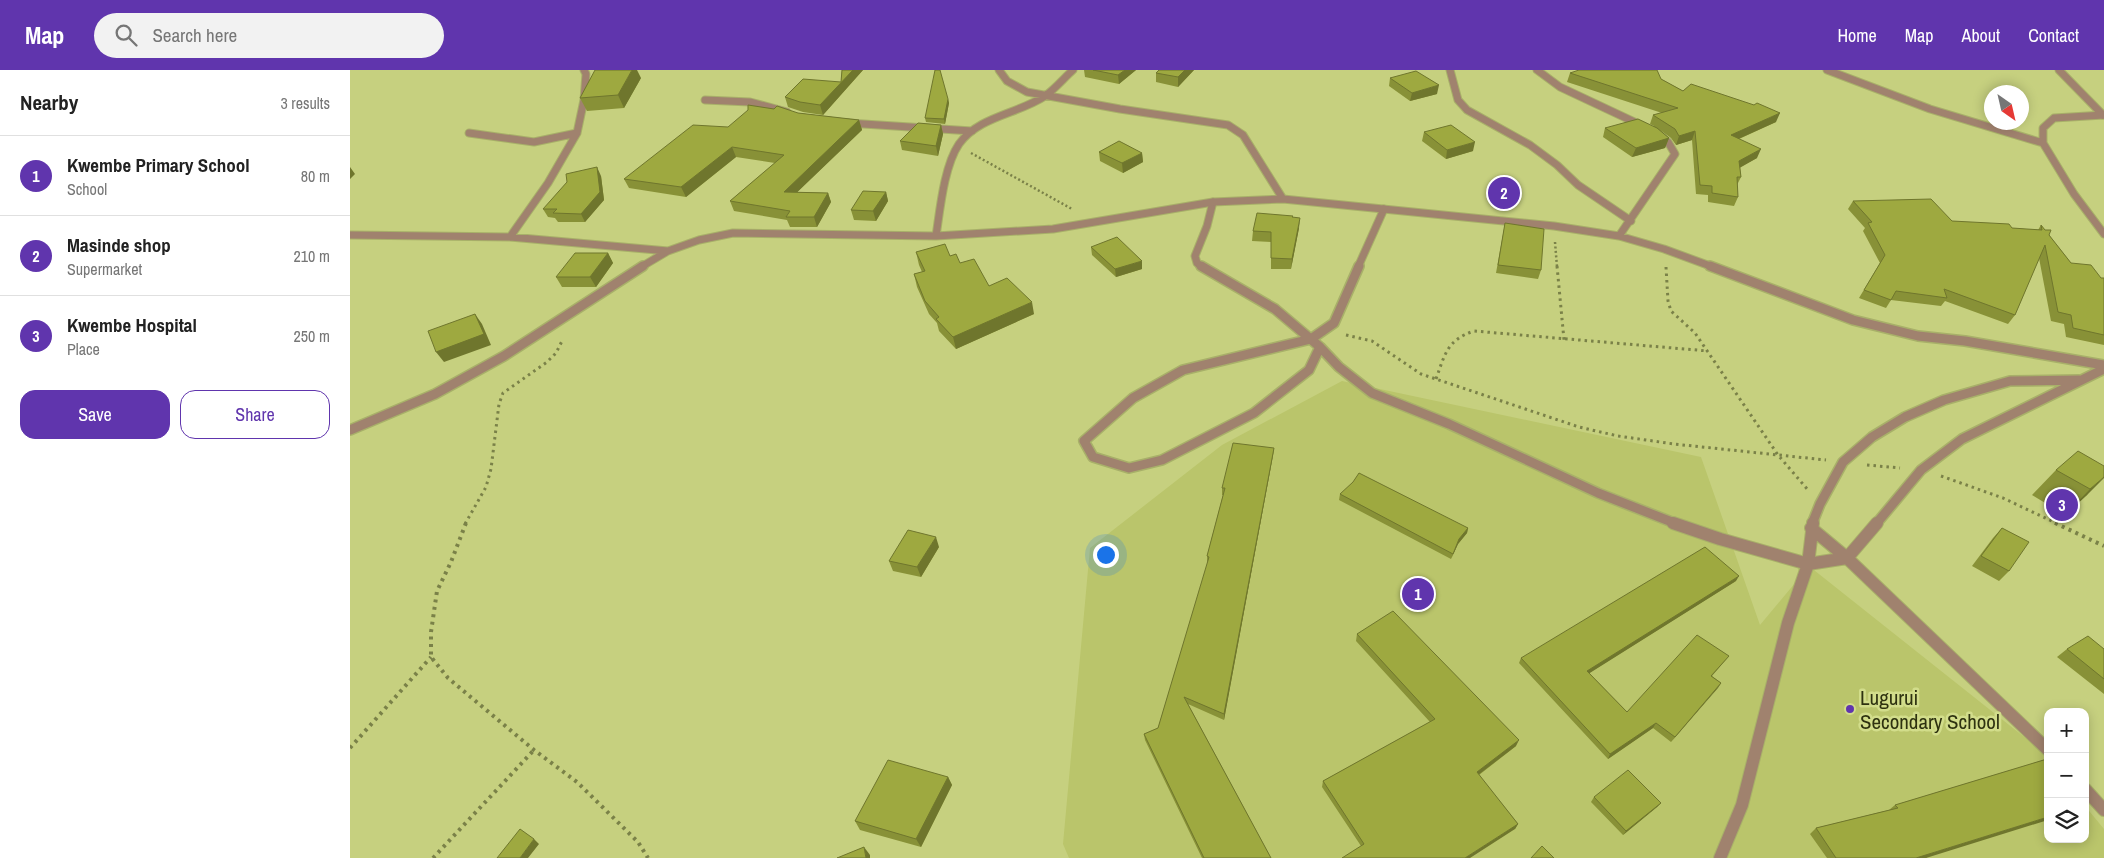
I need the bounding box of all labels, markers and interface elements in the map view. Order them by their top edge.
search box [94,13,444,58]
text: Map [25,19,64,51]
icon: search [112,21,140,49]
text: Search here [152,22,237,48]
text: Home [1837,23,1877,48]
text: Map [1905,23,1934,48]
text: About [1962,23,2000,48]
text: Contact [2028,23,2079,48]
north arrow [1984,85,2029,130]
text: Nearby [20,88,78,117]
text: 3 results [280,92,330,114]
text: Kwembe Primary School [67,152,250,178]
text: 1 [32,165,40,187]
text: 80 m [301,165,330,187]
pin: 2 [1488,174,1520,212]
text: School [67,178,107,200]
text: Masinde shop [67,232,171,258]
text: 2 [32,245,40,267]
text: 210 m [294,245,330,267]
text: Supermarket [67,258,142,280]
text: Kwembe Hospital [67,312,197,338]
text: 3 [32,325,40,347]
text: 250 m [294,325,330,347]
text: Place [67,338,100,360]
button: Save [20,390,170,439]
button: Share [180,390,330,439]
pin: 3 [2046,486,2078,524]
your location [1093,542,1119,568]
pin: 1 [1402,575,1434,613]
place label: Lugurui Secondary School [1860,683,2000,736]
marker: Lugurui Secondary School [1844,703,1856,715]
map controls [2044,708,2089,843]
button: + [2044,708,2089,753]
button: − [2044,753,2089,798]
button: layers [2044,798,2089,843]

